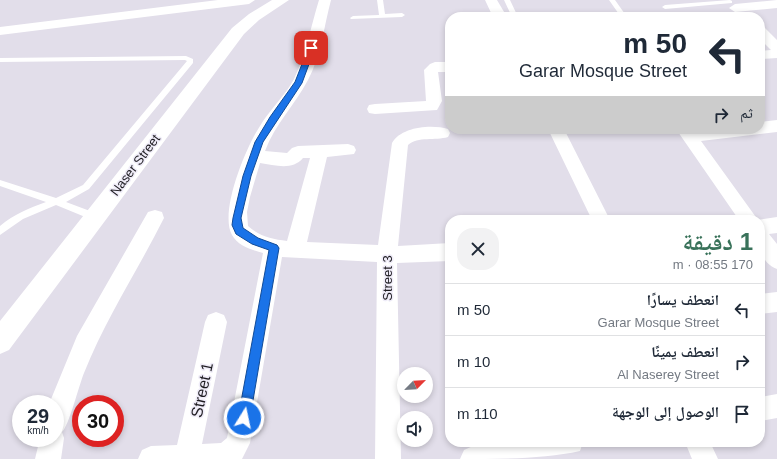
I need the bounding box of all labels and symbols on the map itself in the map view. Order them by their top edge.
pin [294,31,328,65]
street label: Naser Street [107,131,163,199]
street label: Street 3 [380,255,395,301]
street label: Street 1 [188,361,216,419]
north arrow [397,367,433,403]
speed limit sign: 30 [72,395,124,447]
position arrow [223,397,265,439]

